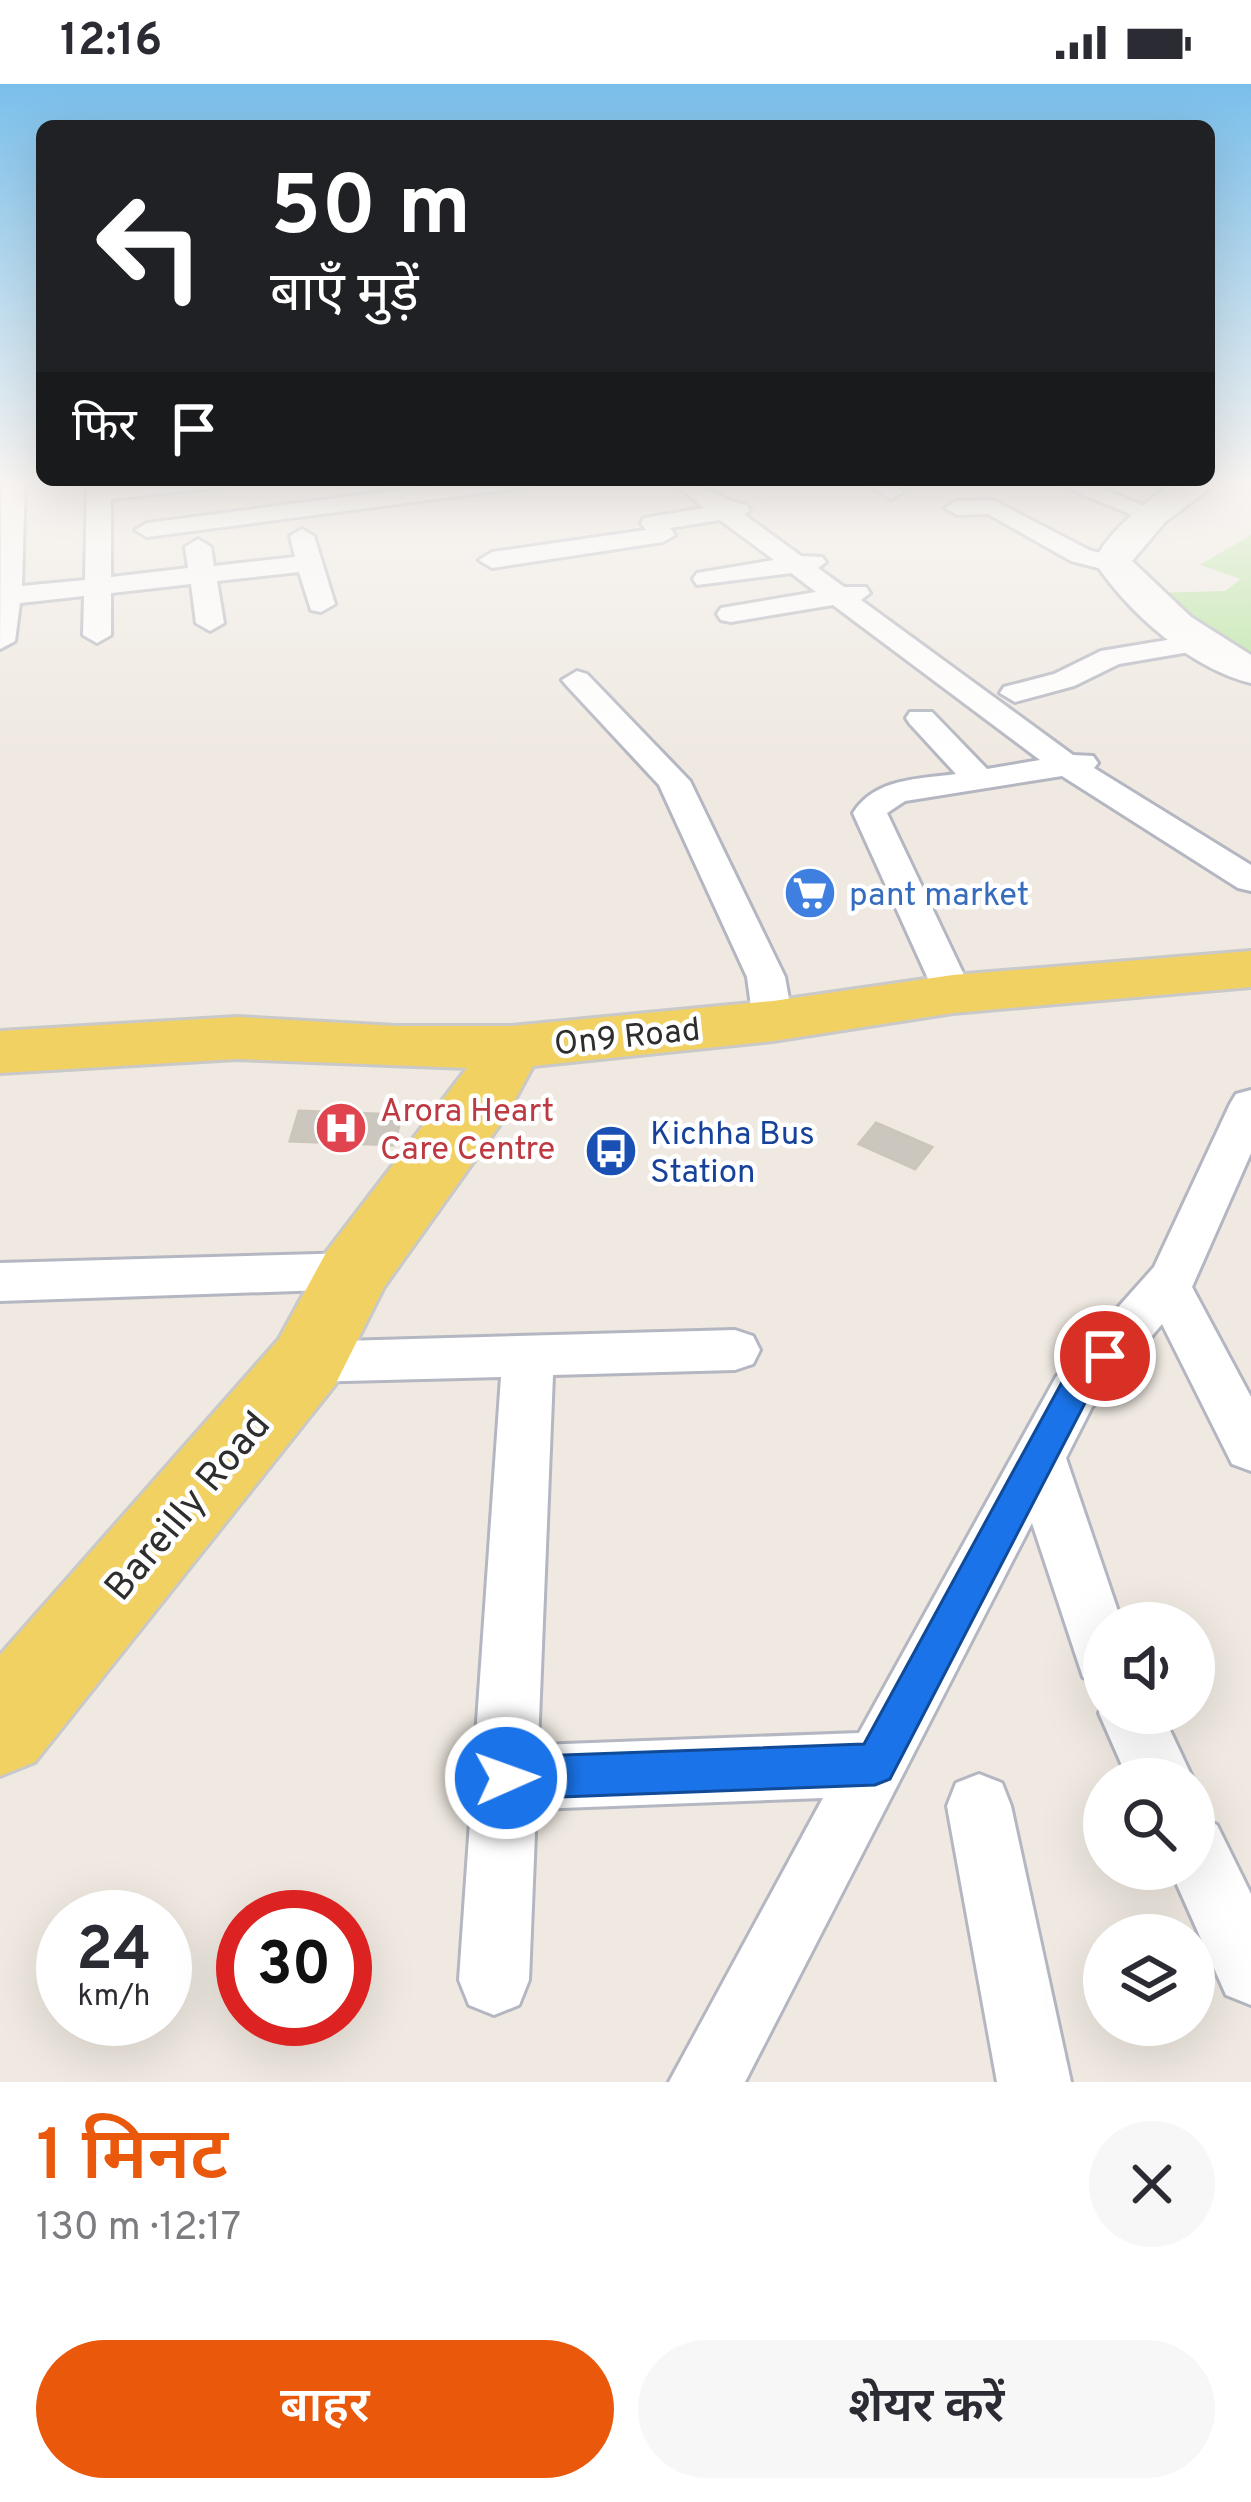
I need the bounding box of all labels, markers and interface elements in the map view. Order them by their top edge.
text: 12:16 [60,14,162,71]
text: 50 m [270,158,471,264]
icon: left [72,168,228,324]
text: बाएँ मुड़ें [270,262,419,331]
icon: arrive [161,396,227,462]
text: फिर [72,400,137,457]
supermarket icon: pant market [782,865,838,921]
place label: pant market [849,876,1029,918]
street label: On9 Road [552,1010,703,1068]
place label: Arora Heart Care Centre [380,1092,555,1172]
hospital icon: Arora Heart Care Centre [313,1100,369,1156]
place label: Kichha Bus Station [650,1115,815,1195]
bus stop icon: Kichha Bus Station [583,1123,639,1179]
pin [1054,1305,1156,1407]
icon: arrive [1072,1323,1138,1389]
street label: Bareilly Road [96,1403,283,1613]
map controls [1083,1602,1215,2046]
button: sound [1083,1602,1215,1734]
position arrow [443,1715,569,1841]
button: search [1083,1758,1215,1890]
speed limit sign: 30 [216,1890,372,2046]
button: layers [1083,1914,1215,2046]
text: 24 [76,1915,152,1991]
text: km/h [78,1979,150,2016]
text: 1 मिनट [36,2114,228,2206]
button: close [1089,2121,1215,2247]
text: 130 m · 12:17 [36,2205,241,2254]
button: बाहर [36,2340,614,2478]
button: शेयर करें [638,2340,1215,2478]

